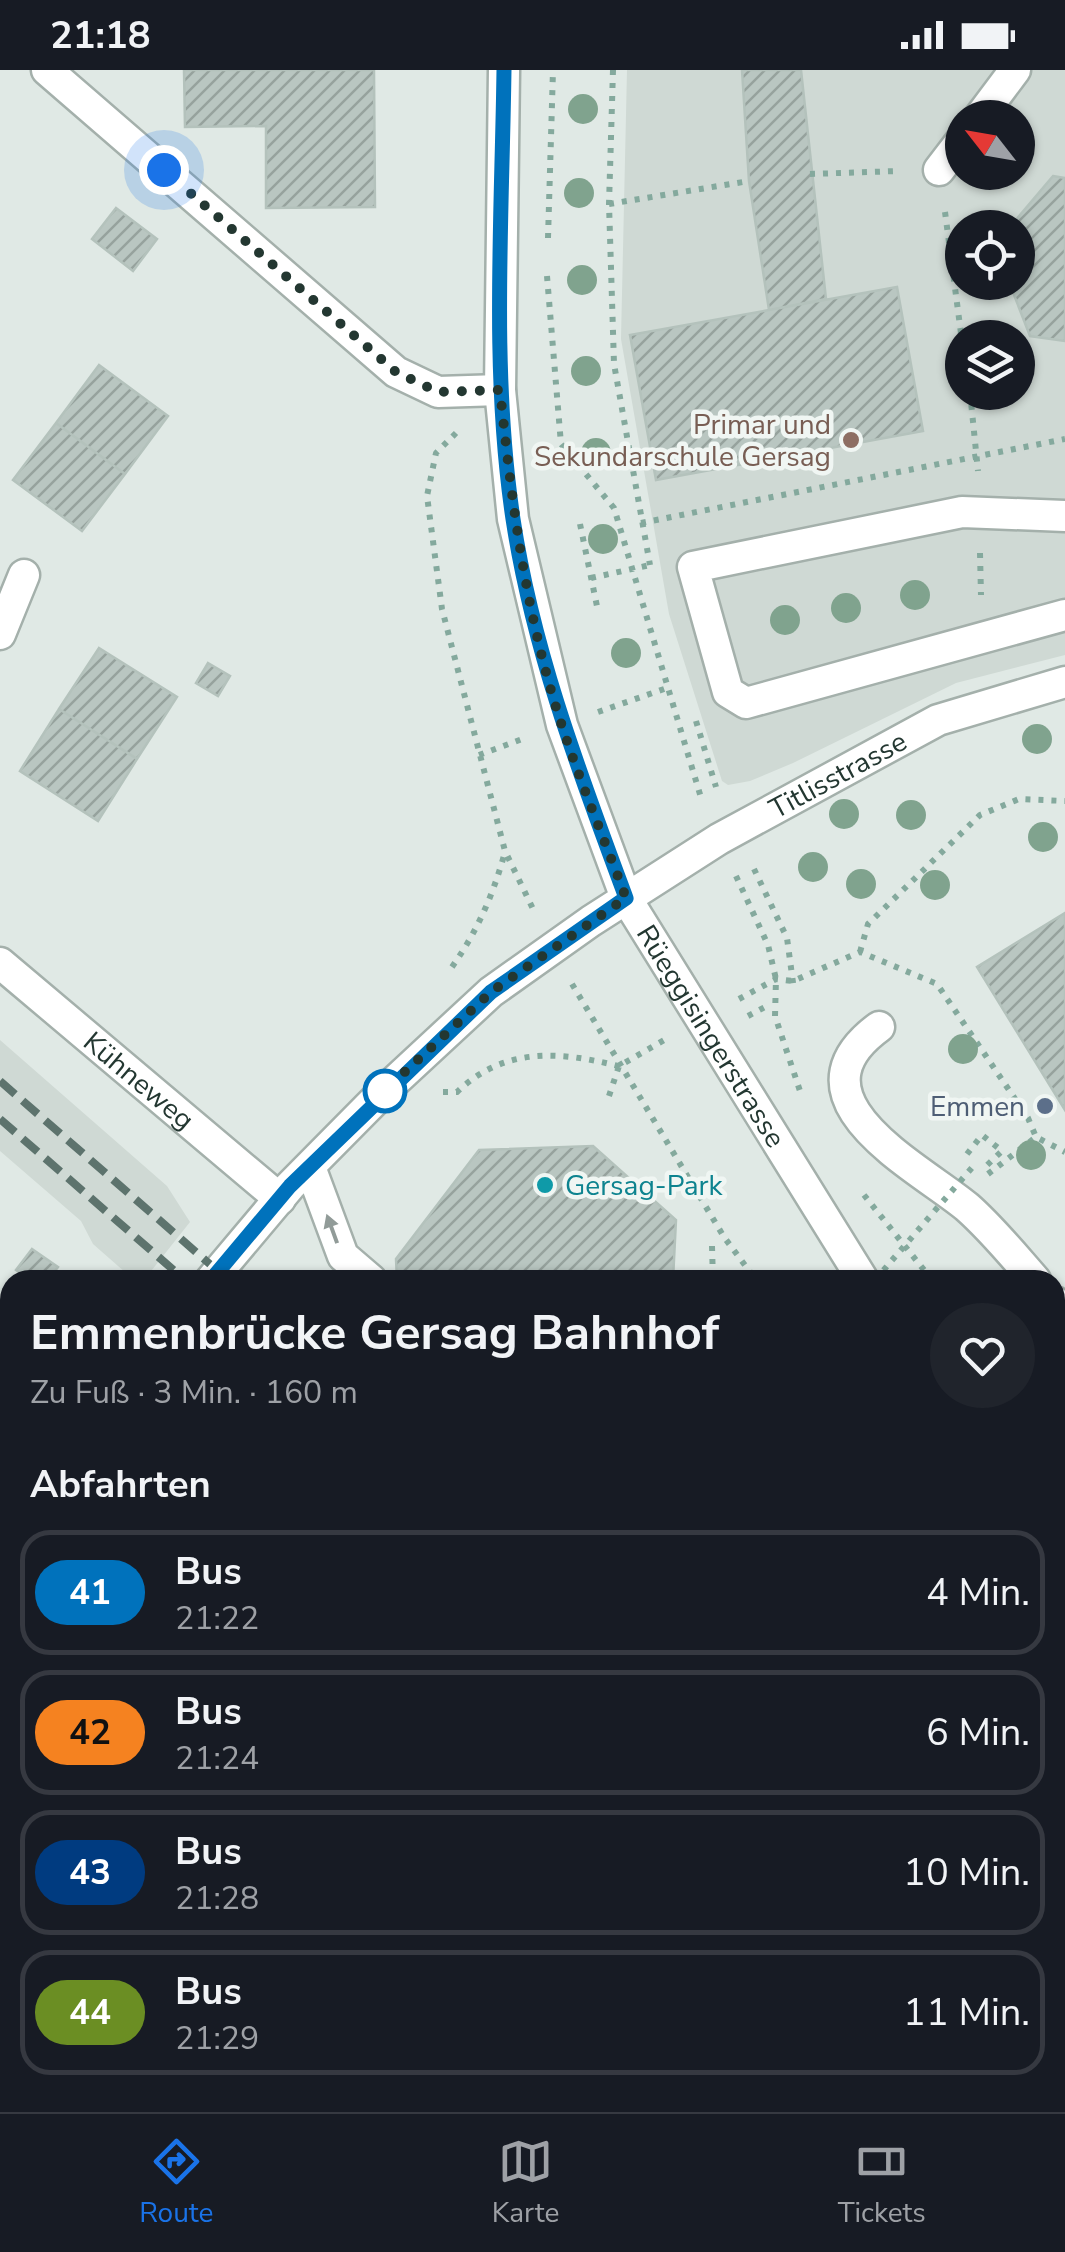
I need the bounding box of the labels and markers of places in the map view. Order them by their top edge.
place label: Primar und Sekundarschule Gersag [534,406,831,476]
marker: Primar und Sekundarschule Gersag [840,429,862,451]
unlabelled marker [364,1070,406,1112]
place label: Emmen [930,1088,1025,1126]
marker: Emmen [1034,1095,1056,1117]
place label: Gersag-Park [565,1167,724,1205]
marker: Gersag-Park [534,1174,556,1196]

